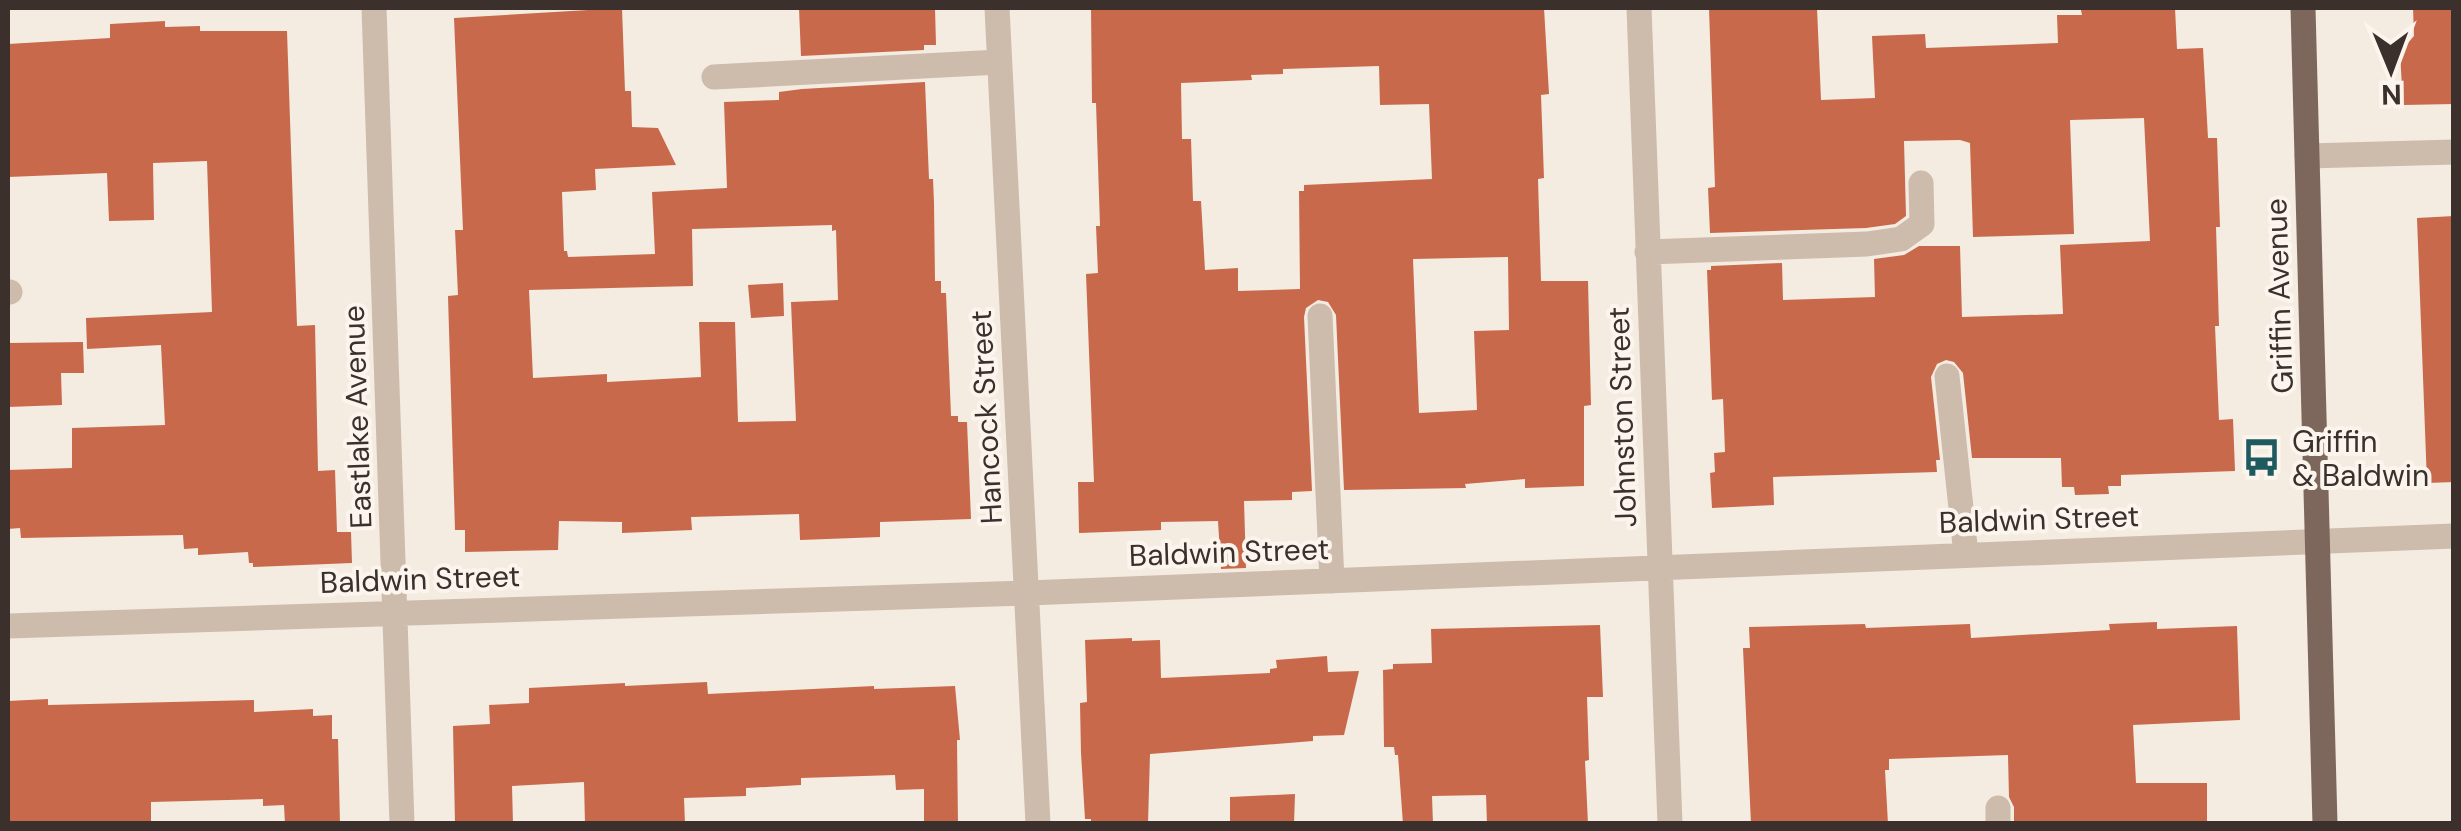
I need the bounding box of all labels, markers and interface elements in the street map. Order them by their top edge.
north arrow [2341,20,2441,120]
text: N [2381,76,2402,113]
street label: Griffin Avenue [2256,198,2302,394]
street label: Eastlake Avenue [334,305,380,529]
street label: Johnston Street [1599,306,1645,528]
street label: Hancock Street [961,309,1011,525]
place label: Griffin & Baldwin [2292,422,2429,495]
bus stop icon: Griffin & Baldwin [2241,437,2283,479]
street label: Baldwin Street [1938,496,2140,542]
street label: Baldwin Street [1128,529,1330,575]
street label: Baldwin Street [319,556,521,602]

